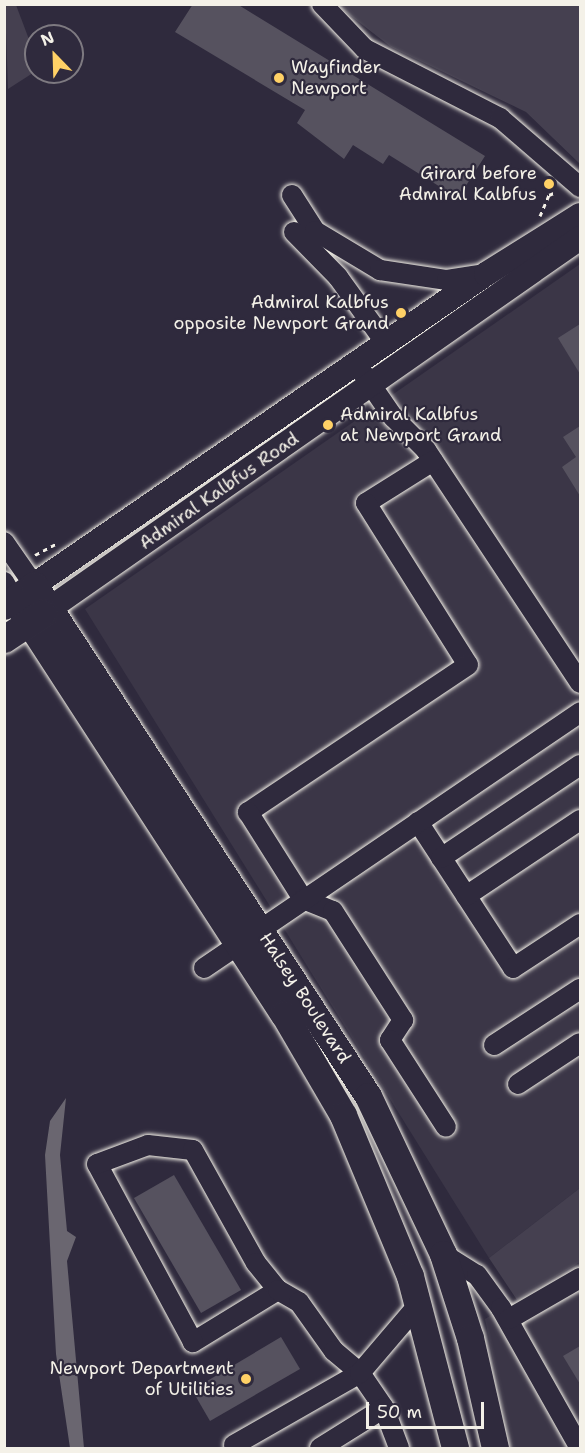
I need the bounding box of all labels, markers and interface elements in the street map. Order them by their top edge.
north arrow [24,24,84,84]
text: N [38,27,57,51]
place label: Wayfinder Newport [291,57,381,100]
marker: Wayfinder Newport [272,71,286,85]
place label: Girard before Admiral Kalbfus [399,163,537,206]
marker: Girard before Admiral Kalbfus [542,177,556,191]
place label: Admiral Kalbfus opposite Newport Grand [174,292,389,334]
marker: Admiral Kalbfus opposite Newport Grand [394,306,408,320]
place label: Admiral Kalbfus at Newport Grand [340,404,501,446]
marker: Admiral Kalbfus at Newport Grand [321,418,335,432]
street label: Admiral Kalbfus Road [135,428,303,554]
street label: Halsey Boulevard [255,929,355,1067]
place label: Newport Department of Utilities [50,1358,234,1400]
marker: Newport Department of Utilities [239,1372,253,1386]
scale bar [369,1390,488,1428]
text: 50 m [377,1400,422,1424]

